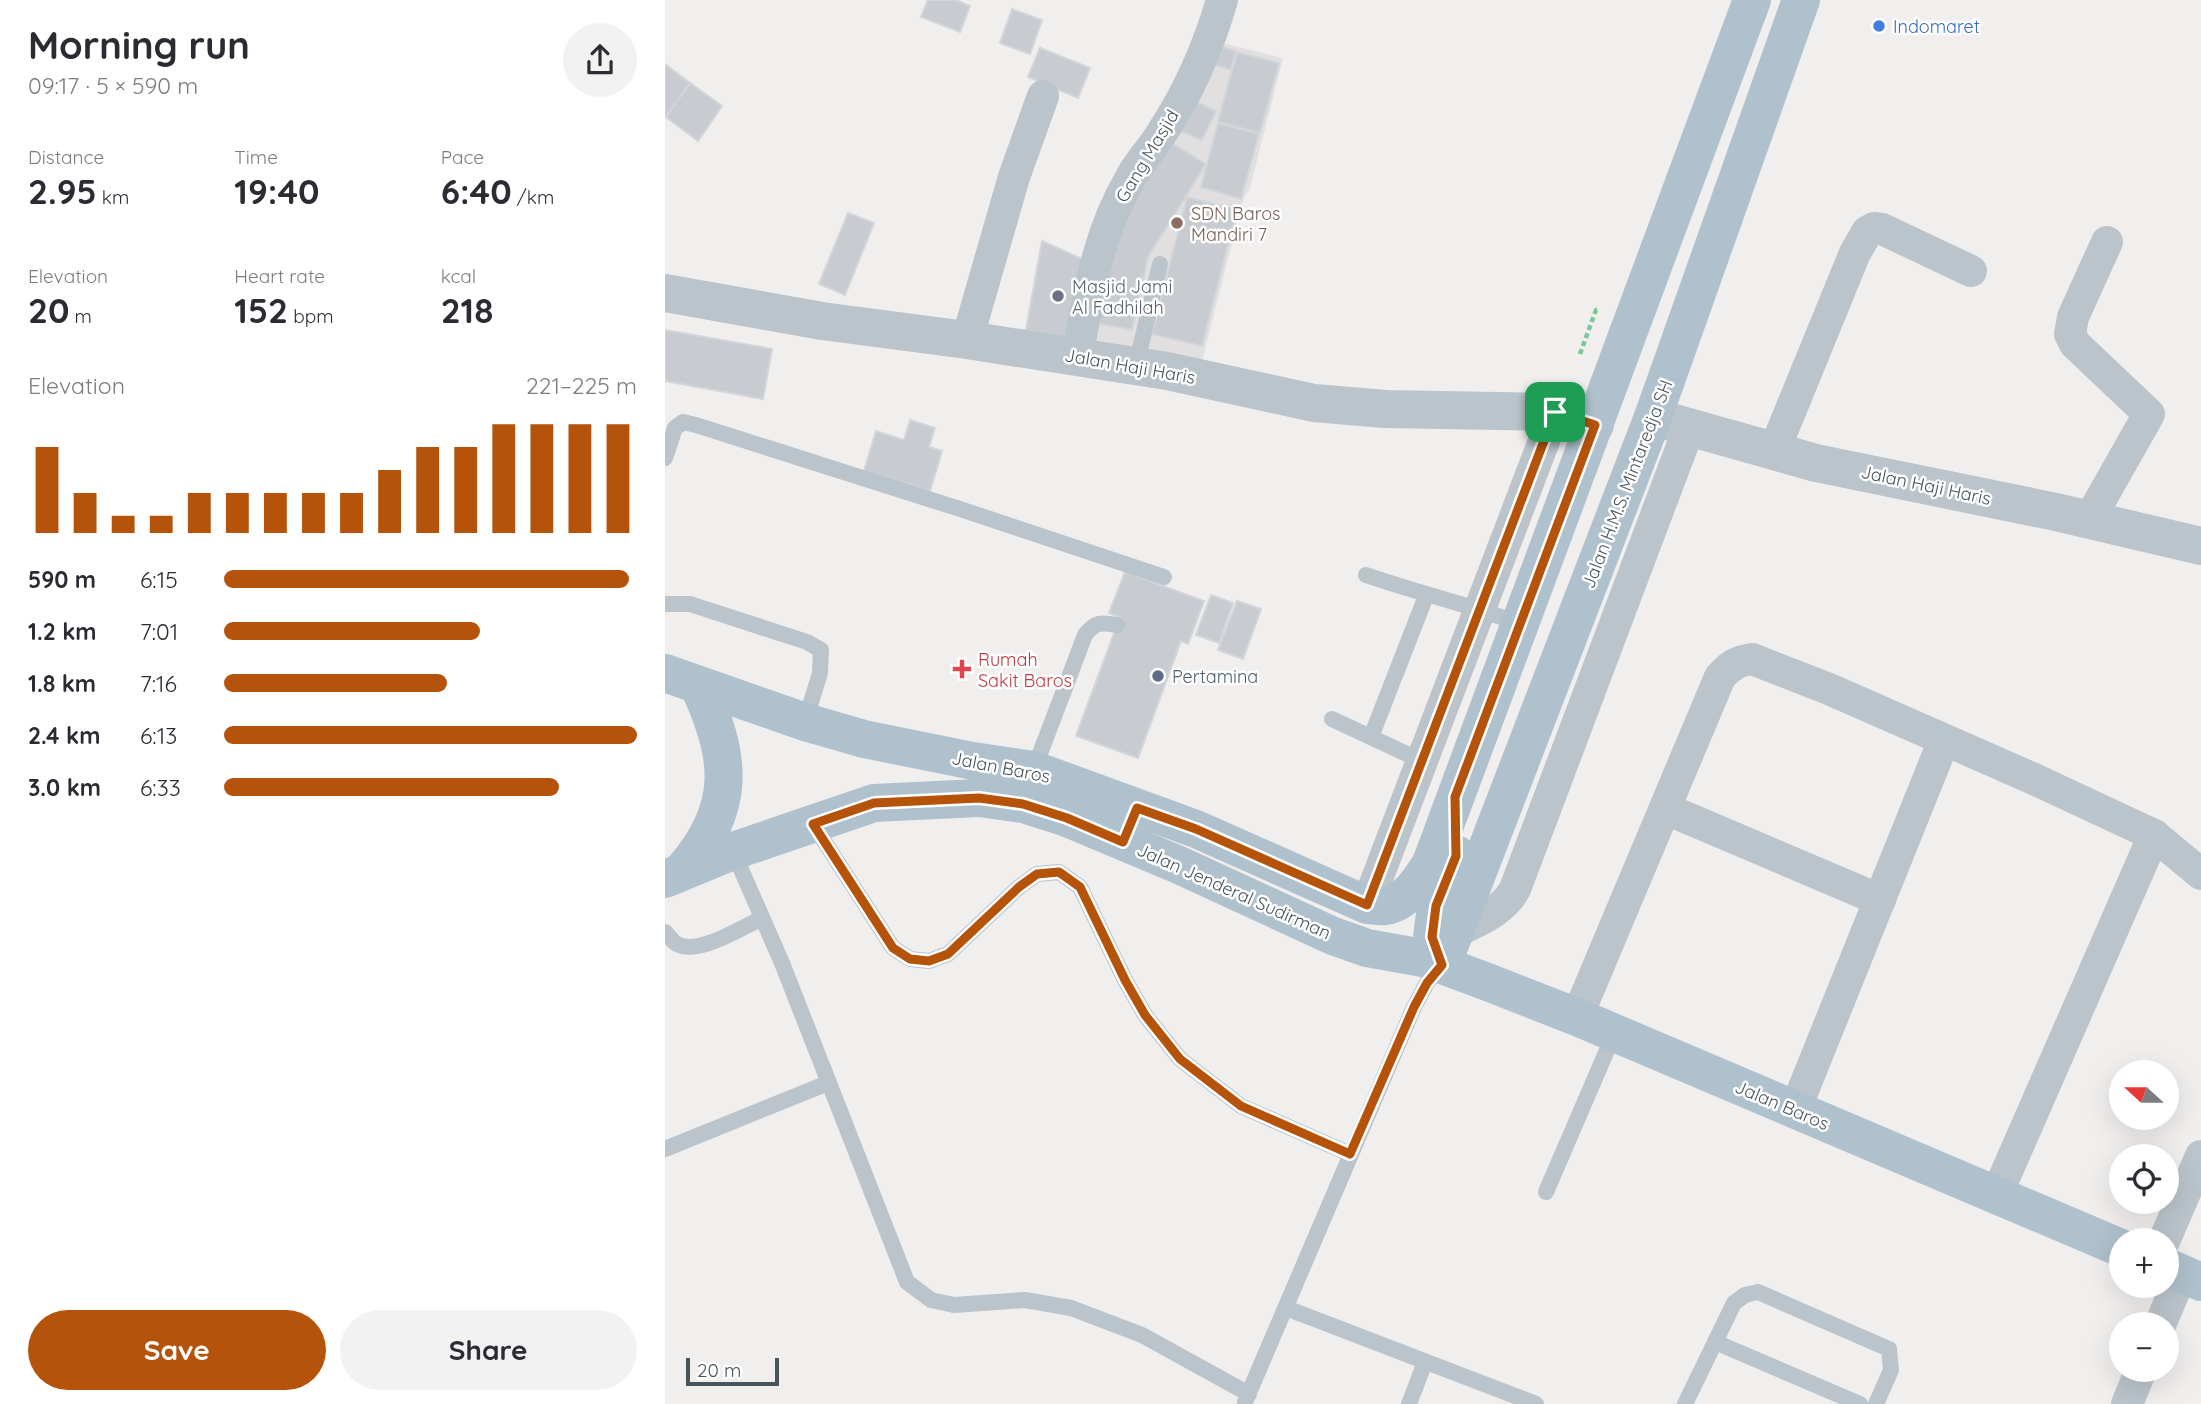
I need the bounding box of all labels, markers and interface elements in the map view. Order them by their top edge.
place label: Indomaret [1893,15,1980,38]
marker: Indomaret [1871,18,1887,34]
text: Morning run [28,21,250,69]
button: share [563,23,637,97]
text: 09:17 · 5 × 590 m [28,71,198,100]
street label: Gang Masjid [1110,105,1184,207]
text: Distance [28,145,104,169]
text: Time [234,145,278,169]
text: Pace [441,145,484,169]
text: 2.95 [28,169,97,213]
text: 19:40 [234,169,319,213]
text: 6:40 [441,169,512,213]
text: km [97,185,129,209]
text: /km [512,185,554,209]
place label: SDN Baros Mandiri 7 [1191,202,1281,246]
marker: SDN Baros Mandiri 7 [1169,215,1185,231]
text: Elevation [28,264,108,288]
text: Heart rate [234,264,325,288]
text: kcal [441,264,476,288]
place label: Masjid Jami Al Fadhilah [1072,275,1172,319]
text: 20 [28,288,69,332]
text: 152 [234,288,288,332]
text: 218 [441,288,493,332]
marker: Masjid Jami Al Fadhilah [1050,288,1066,304]
text: m [69,304,92,328]
text: bpm [288,304,334,328]
street label: Jalan Haji Haris [1063,343,1197,389]
text: Elevation [28,371,125,400]
text: 221–225 m [526,371,637,400]
street label: Jalan H.M.S. Mintaredja SH [1577,376,1677,592]
pin [1525,382,1585,442]
icon: arrive [1536,393,1574,431]
street label: Jalan Haji Haris [1859,460,1993,510]
text: 590 m [28,565,96,594]
text: 6:15 [140,565,178,594]
text: 1.2 km [28,617,97,646]
text: 7:01 [140,617,178,646]
place label: Rumah Sakit Baros [978,648,1072,692]
marker: Rumah Sakit Baros [952,659,972,679]
place label: Pertamina [1172,665,1258,688]
marker: Pertamina [1150,668,1166,684]
text: 1.8 km [28,669,96,698]
text: 7:16 [140,669,177,698]
text: 2.4 km [28,721,100,750]
text: 6:13 [140,721,177,750]
street label: Jalan Baros [950,746,1052,788]
text: 3.0 km [28,773,101,802]
text: 6:33 [140,773,181,802]
street label: Jalan Jenderal Sudirman [1133,838,1335,944]
north arrow [2109,1060,2179,1130]
map controls [2109,1060,2179,1382]
street label: Jalan Baros [1731,1075,1833,1135]
button: locate [2109,1144,2179,1214]
button: + [2109,1228,2179,1298]
button: Save [28,1310,326,1390]
button: Share [340,1310,637,1390]
button: − [2109,1312,2179,1382]
scale bar [686,1355,779,1387]
text: 20 m [697,1358,741,1382]

